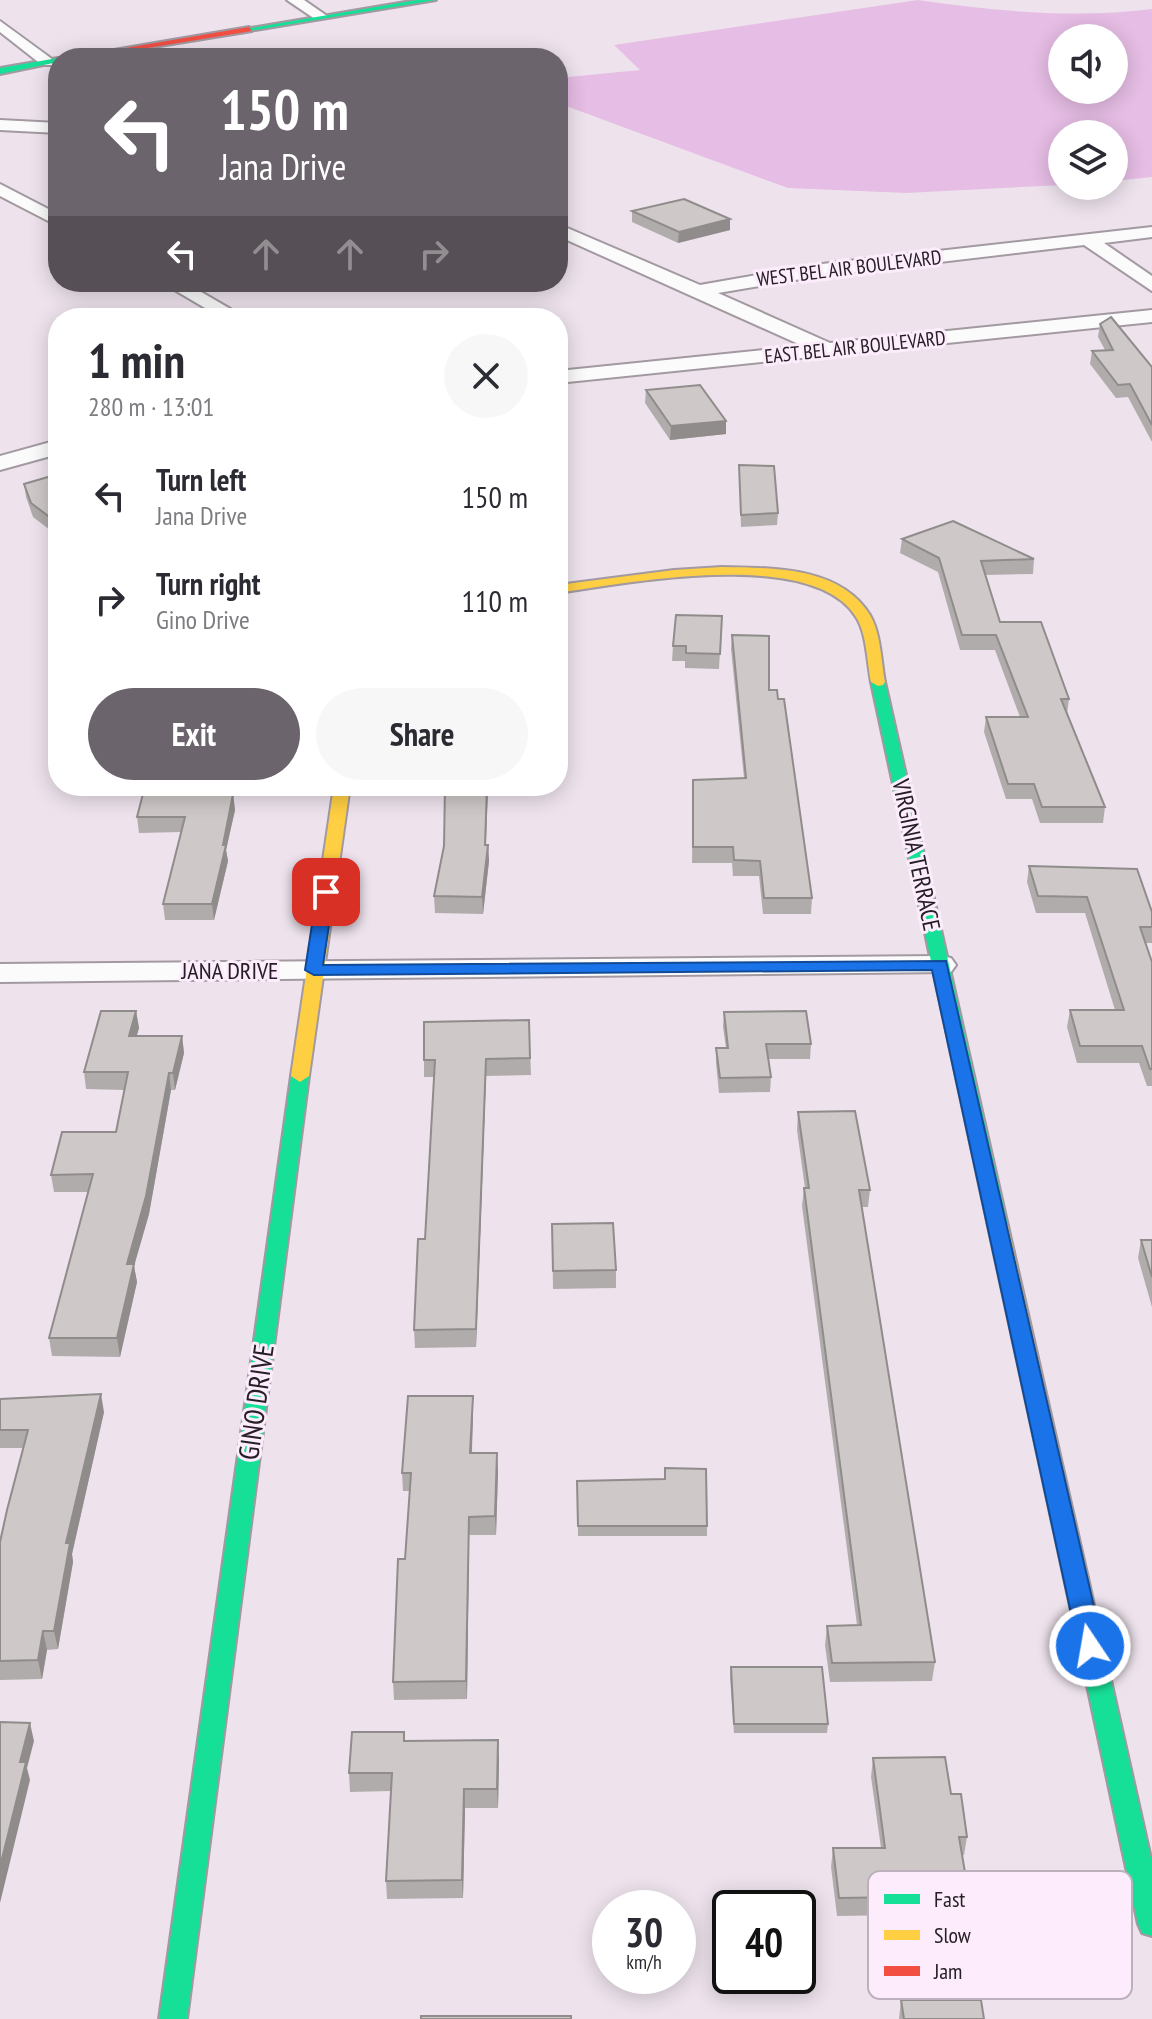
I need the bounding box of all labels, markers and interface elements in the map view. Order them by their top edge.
map controls [1048,24,1128,200]
button: sound [1048,24,1128,104]
text: 150 m [220,73,349,145]
icon: left [88,80,192,184]
button: layers [1048,120,1128,200]
text: Jana Drive [220,143,346,190]
icon: left [160,232,204,276]
icon: ahead [244,232,288,276]
icon: ahead [328,232,372,276]
icon: right [412,232,456,276]
street label: WEST BEL AIR BOULEVARD [755,244,943,292]
street label: EAST BEL AIR BOULEVARD [763,325,947,369]
text: 1 min [88,329,185,391]
button: close [444,334,528,418]
text: 280 m · 13:01 [88,390,214,423]
text: Turn left [156,460,246,499]
icon: left [88,474,132,518]
text: 150 m [462,477,528,516]
text: Jana Drive [156,499,247,532]
text: Turn right [156,564,260,603]
icon: right [88,578,132,622]
text: 110 m [462,581,528,620]
text: Gino Drive [156,603,250,636]
button: Exit [88,688,300,780]
button: Share [316,688,528,780]
street label: VIRGINIA TERRACE [885,775,948,934]
pin [292,858,360,926]
icon: arrive [304,870,348,914]
street label: JANA DRIVE [181,955,278,986]
street label: GINO DRIVE [229,1342,282,1462]
position arrow [1048,1604,1132,1688]
legend [868,1871,1132,1999]
text: Fast [934,1885,965,1913]
speed limit sign: 40 [712,1890,816,1994]
text: 30 [625,1906,663,1958]
text: Slow [934,1921,971,1949]
text: km/h [626,1949,662,1975]
text: Jam [933,1957,962,1985]

